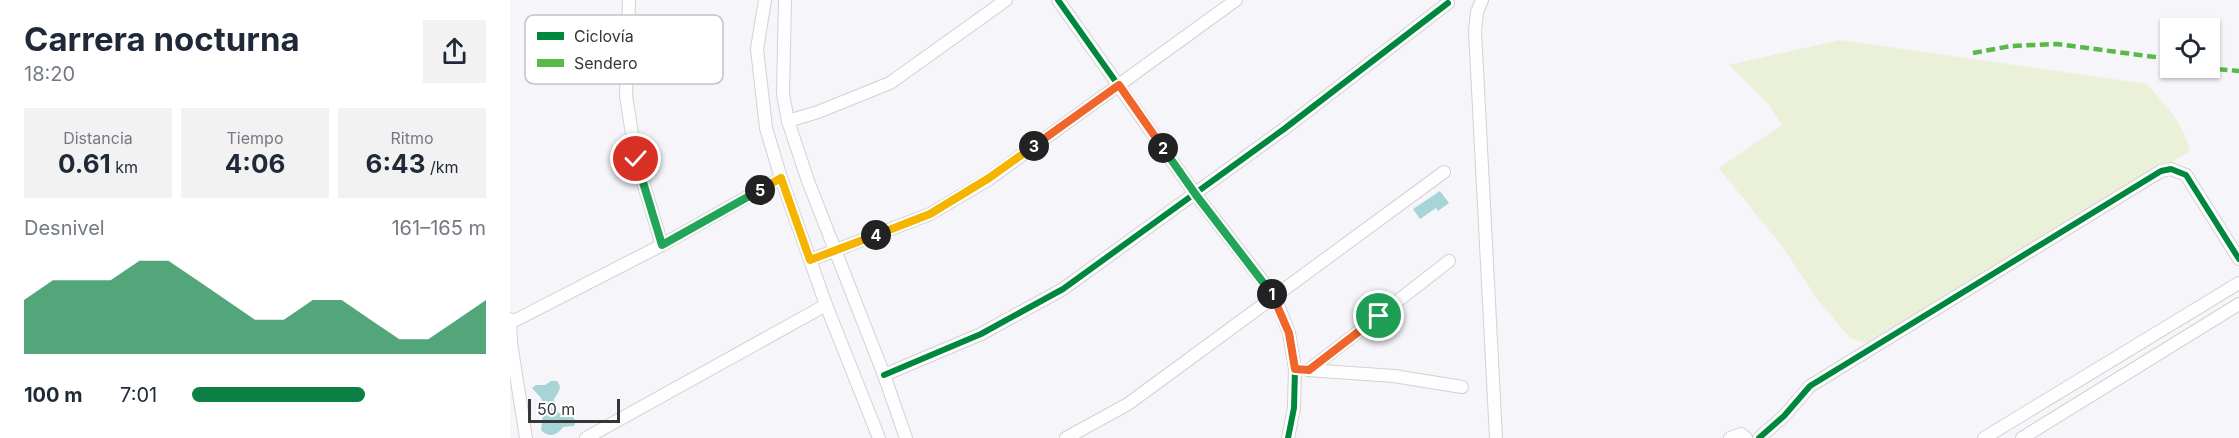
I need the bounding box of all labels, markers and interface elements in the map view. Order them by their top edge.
legend [525,15,723,84]
map controls [2160,18,2220,78]
button: locate [2160,18,2220,78]
text: Carrera nocturna [24,19,300,59]
button: share [423,20,486,83]
text: Ciclovía [574,26,634,46]
text: Sendero [574,53,638,73]
text: 18:20 [24,62,75,86]
text: Distancia [63,128,133,148]
text: Tiempo [227,128,283,148]
text: Ritmo [390,128,434,148]
pin: 3 [1019,131,1049,161]
pin [610,133,661,184]
pin: 2 [1148,133,1178,163]
text: 3 [1029,136,1039,156]
text: 2 [1158,138,1168,158]
icon: check [619,142,652,175]
text: 0.61 [58,148,111,179]
text: 4:06 [225,148,285,179]
text: 6:43 [366,148,425,179]
text: km [111,157,138,177]
text: /km [425,157,459,177]
pin: 5 [745,175,775,205]
text: 5 [755,180,765,200]
text: Desnivel [24,216,105,240]
text: 161–165 m [391,216,486,240]
pin: 4 [861,220,891,250]
text: 4 [871,225,881,245]
pin: 1 [1257,279,1287,309]
text: 1 [1269,284,1275,304]
pin [1353,290,1404,341]
icon: arrive [1362,299,1395,332]
text: 100 m [24,383,83,407]
text: 7:01 [120,383,157,407]
scale bar [528,396,620,424]
text: 50 m [537,399,575,419]

